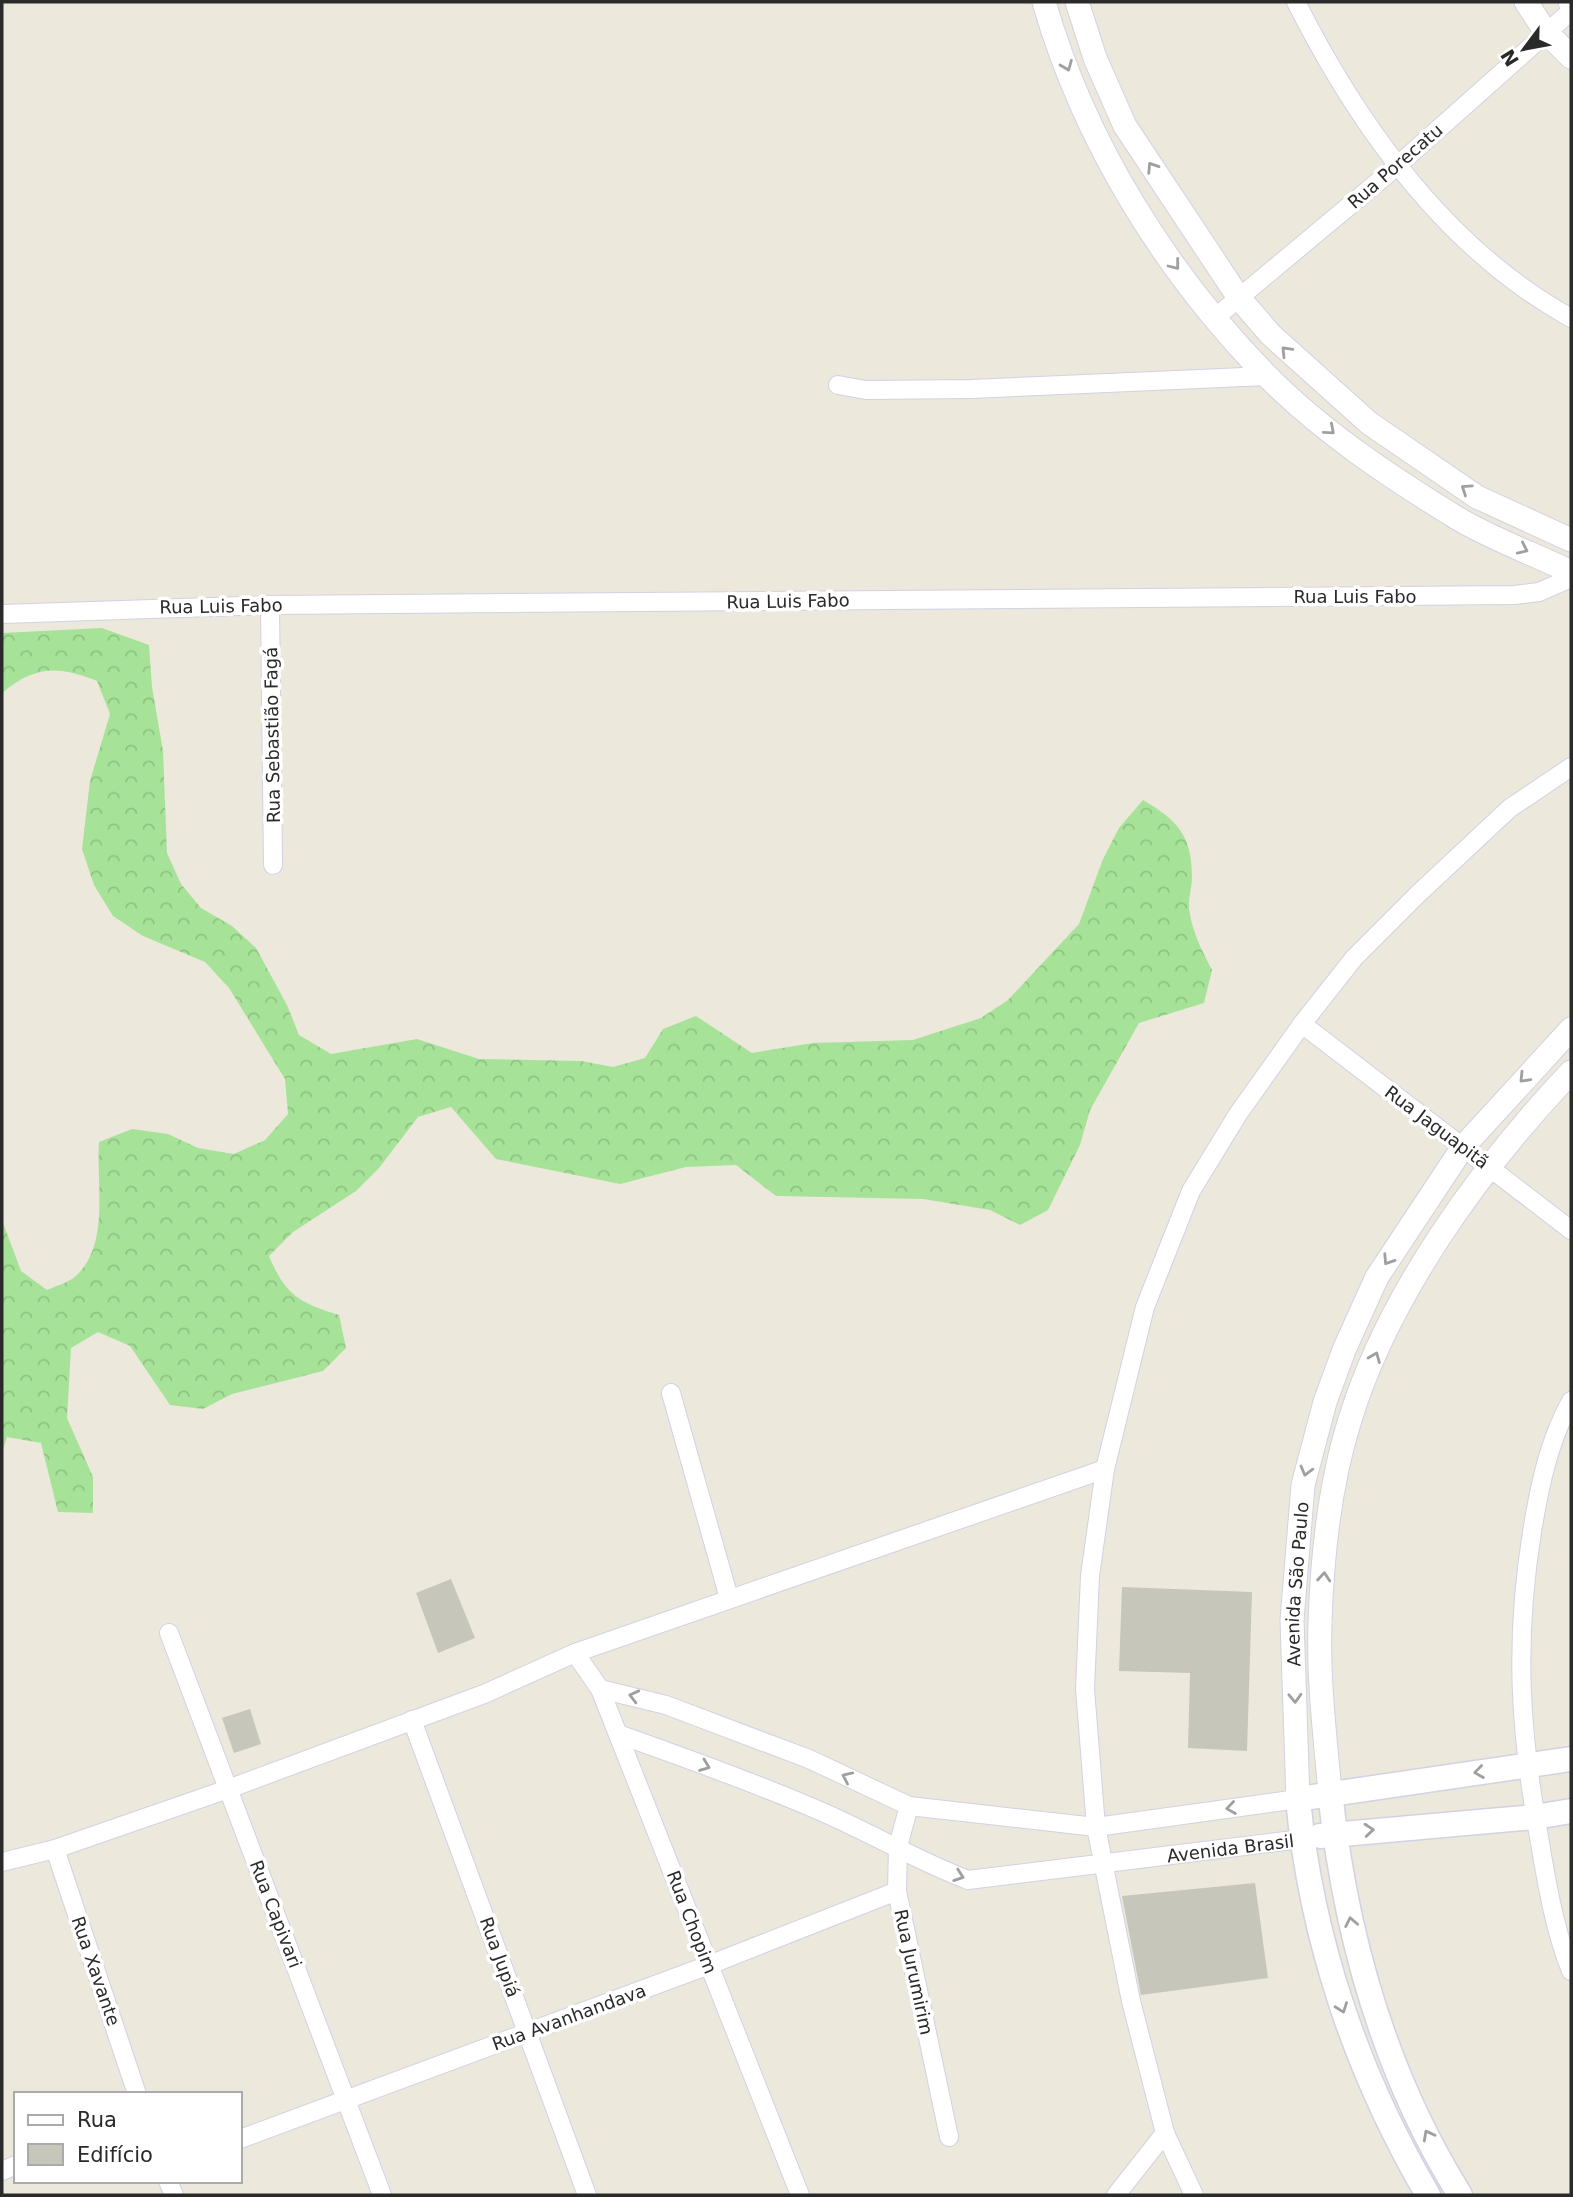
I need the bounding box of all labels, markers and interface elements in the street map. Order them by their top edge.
north arrow [1489,14,1559,84]
text: N [1496,45,1523,71]
one-way arrow [1059,59,1073,71]
street label: Rua Porecatu [1343,119,1447,213]
one-way arrow [1148,162,1161,175]
one-way arrow [1167,257,1180,270]
one-way arrow [1281,346,1294,359]
one-way arrow [1322,422,1335,434]
one-way arrow [1461,485,1474,498]
one-way arrow [1516,541,1528,555]
street label: Rua Luis Fabo [1293,586,1417,607]
street label: Rua Luis Fabo [726,589,850,613]
street label: Rua Luis Fabo [159,594,283,618]
street label: Rua Sebastião Fagá [260,647,284,823]
one-way arrow [1519,1070,1532,1083]
street label: Rua Jaguapitã [1381,1081,1493,1173]
one-way arrow [1384,1252,1397,1265]
one-way arrow [1367,1352,1381,1364]
one-way arrow [1300,1465,1315,1477]
street label: Avenida São Paulo [1281,1501,1312,1667]
one-way arrow [1316,1572,1331,1583]
one-way arrow [628,1690,640,1704]
one-way arrow [1287,1692,1302,1703]
one-way arrow [699,1758,711,1772]
one-way arrow [1474,1764,1485,1779]
one-way arrow [842,1771,854,1785]
one-way arrow [1225,1800,1236,1815]
one-way arrow [1364,1823,1375,1838]
street label: Avenida Brasil [1166,1830,1295,1866]
street label: Rua Capivari [246,1857,306,1971]
street label: Rua Chopim [663,1867,721,1977]
one-way arrow [952,1868,964,1882]
street label: Rua Jurumirim [890,1907,938,2037]
street label: Rua Xavante [67,1913,125,2029]
street label: Rua Jupiá [476,1914,524,2000]
one-way arrow [1345,1916,1360,1928]
street label: Rua Avanhandava [489,1979,649,2055]
one-way arrow [1334,2002,1348,2014]
legend [14,2092,242,2183]
text: Rua [77,2108,117,2132]
one-way arrow [1422,2130,1436,2142]
text: Edifício [77,2143,153,2167]

